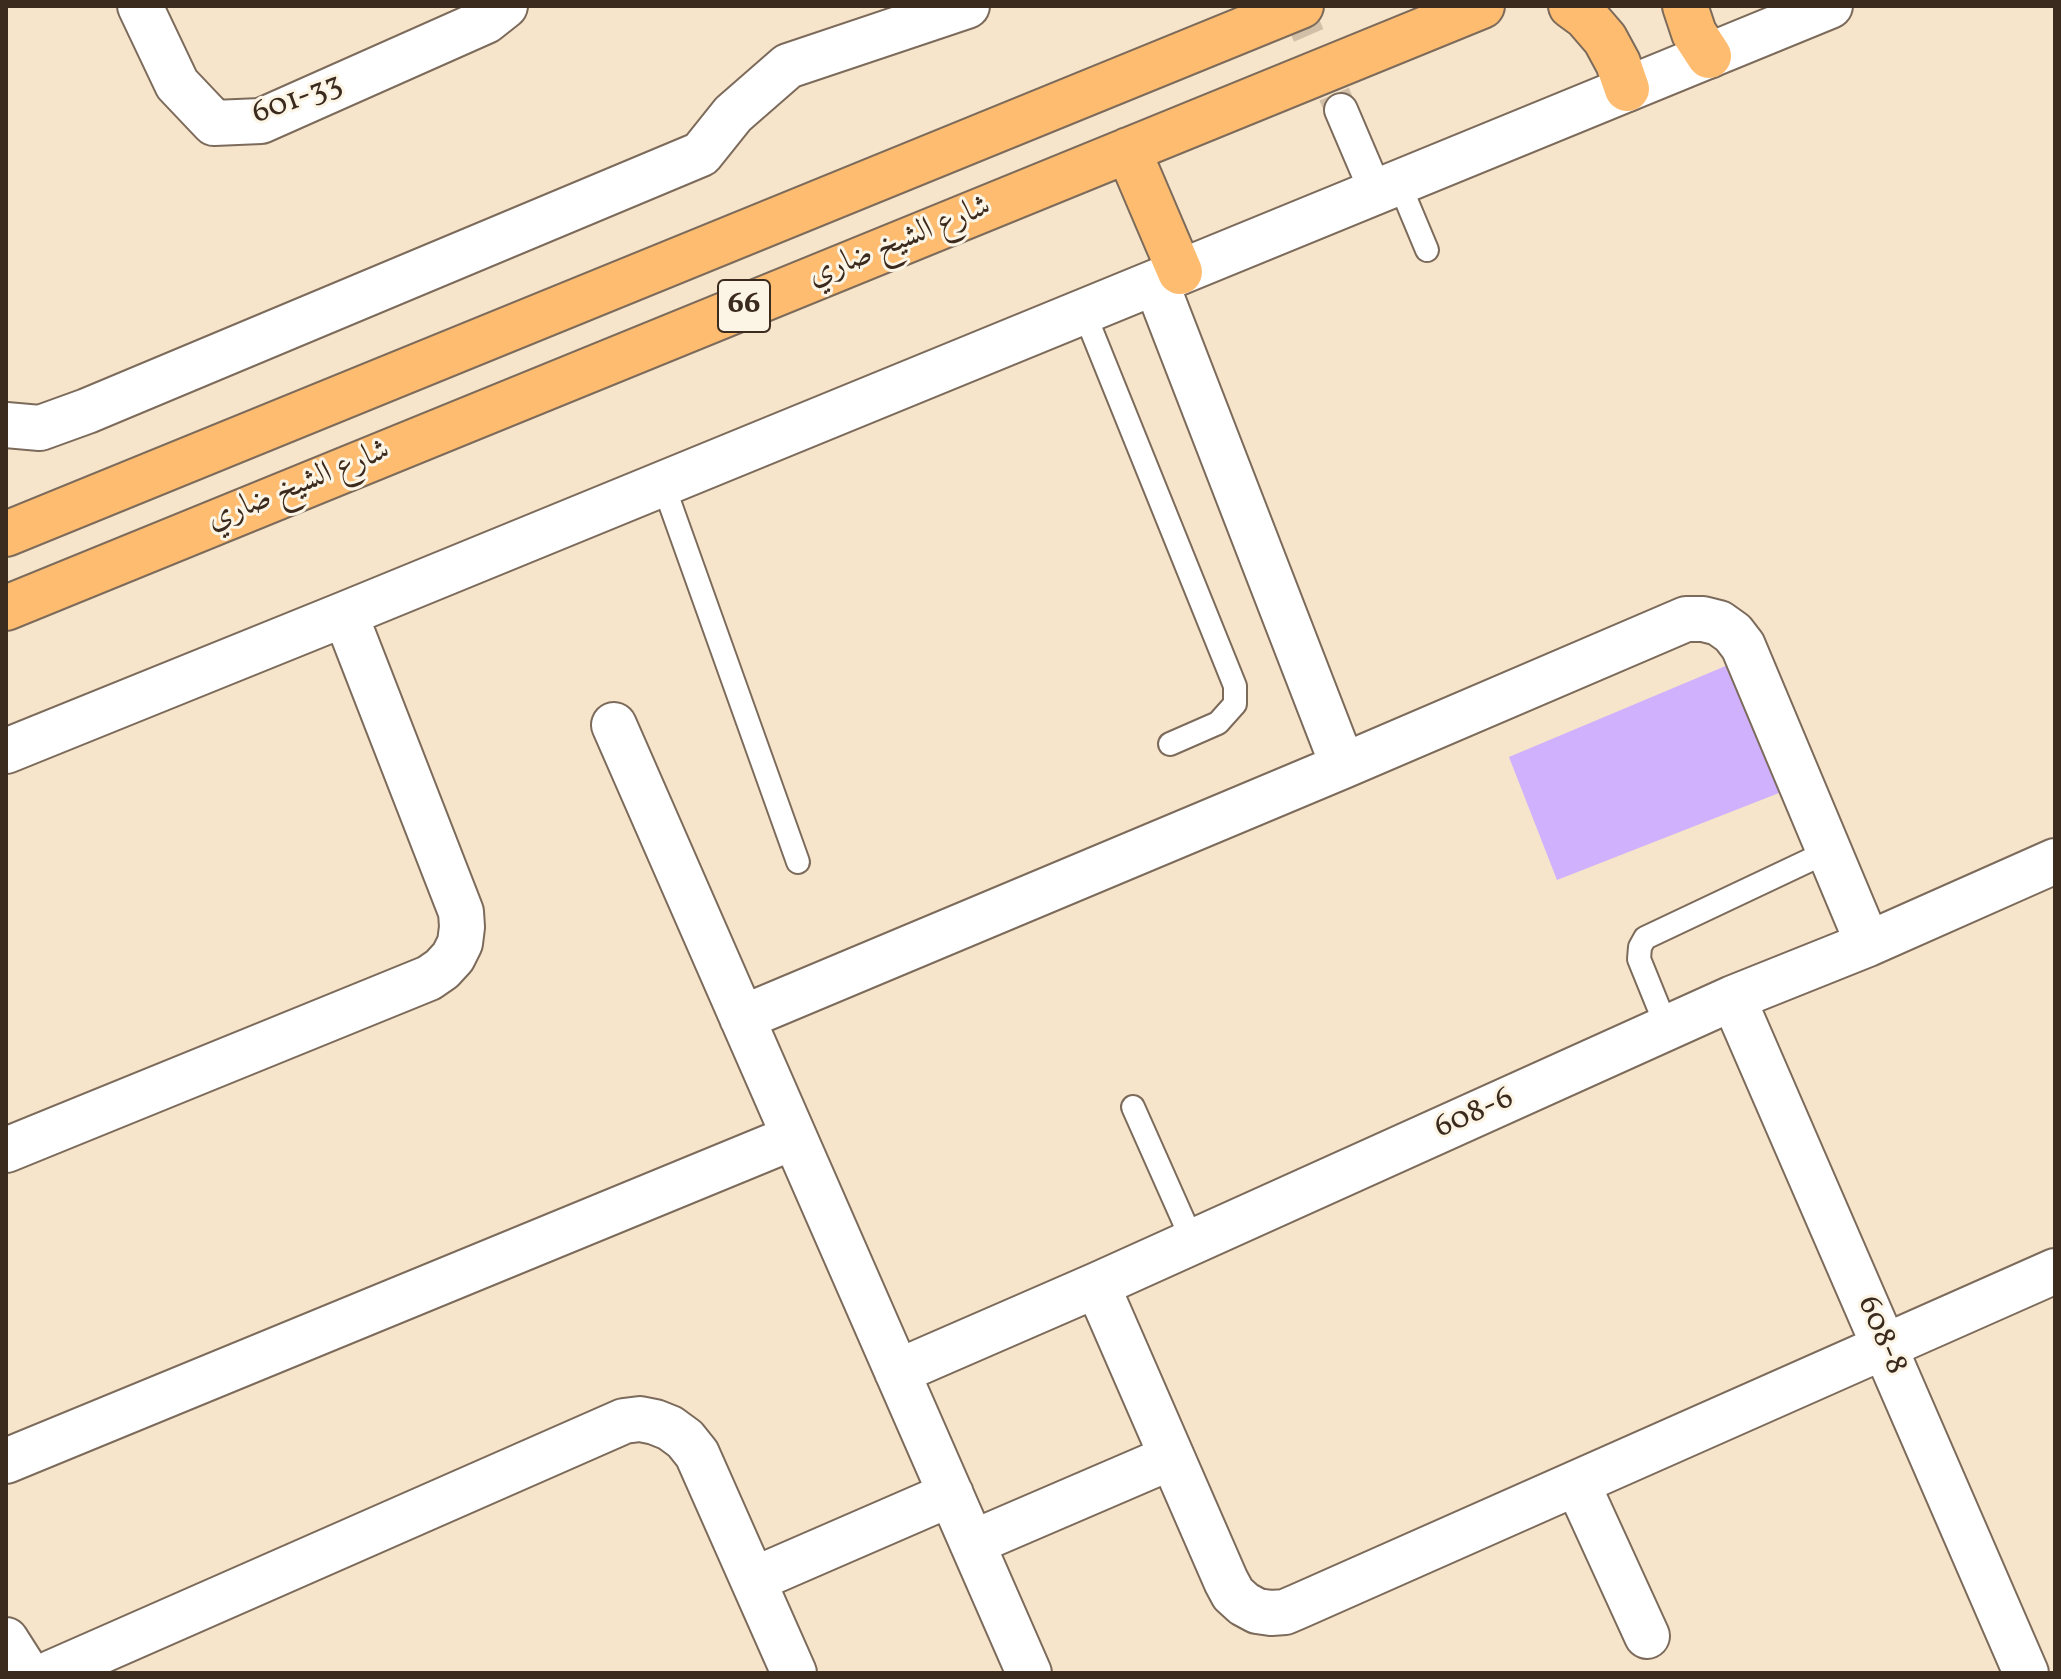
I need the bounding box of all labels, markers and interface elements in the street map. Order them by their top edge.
street label: 601-33 [248,67,348,135]
street label: شارع الشيخ ضاري [803,189,997,297]
road number: 66 [718,280,770,332]
street label: شارع الشيخ ضاري [202,433,396,541]
street label: 608-6 [1430,1081,1520,1149]
street label: 608-8 [1846,1291,1914,1381]

